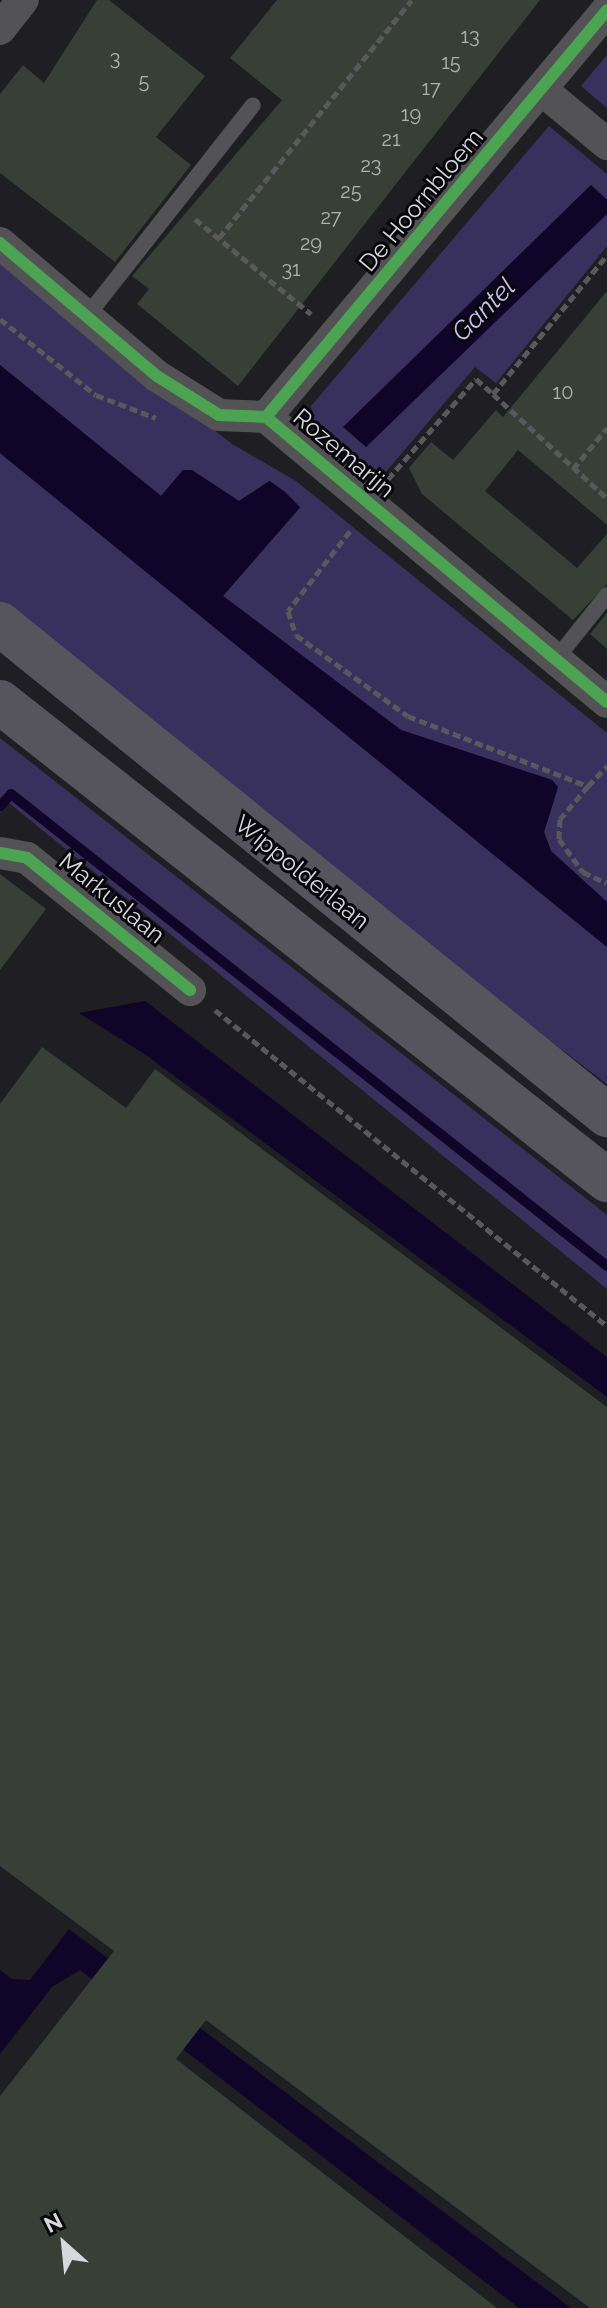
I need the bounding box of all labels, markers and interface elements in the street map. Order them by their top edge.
house number: 13 [460,24,480,48]
house number: 3 [110,46,120,70]
house number: 15 [441,50,461,74]
house number: 5 [139,69,149,93]
house number: 17 [421,76,441,100]
house number: 19 [401,102,421,126]
street label: De Hoornbloem [353,123,489,277]
house number: 21 [382,127,400,151]
house number: 23 [360,153,382,177]
house number: 25 [340,179,362,203]
house number: 27 [320,205,342,229]
house number: 29 [300,231,322,255]
house number: 31 [281,257,301,281]
water label: Gantel [446,272,522,348]
house number: 10 [553,380,573,404]
street label: Rozemarijn [288,402,400,504]
street label: Wippolderlaan [229,809,375,935]
street label: Markuslaan [53,847,171,949]
north arrow [24,2204,104,2284]
text: N [40,2207,66,2238]

